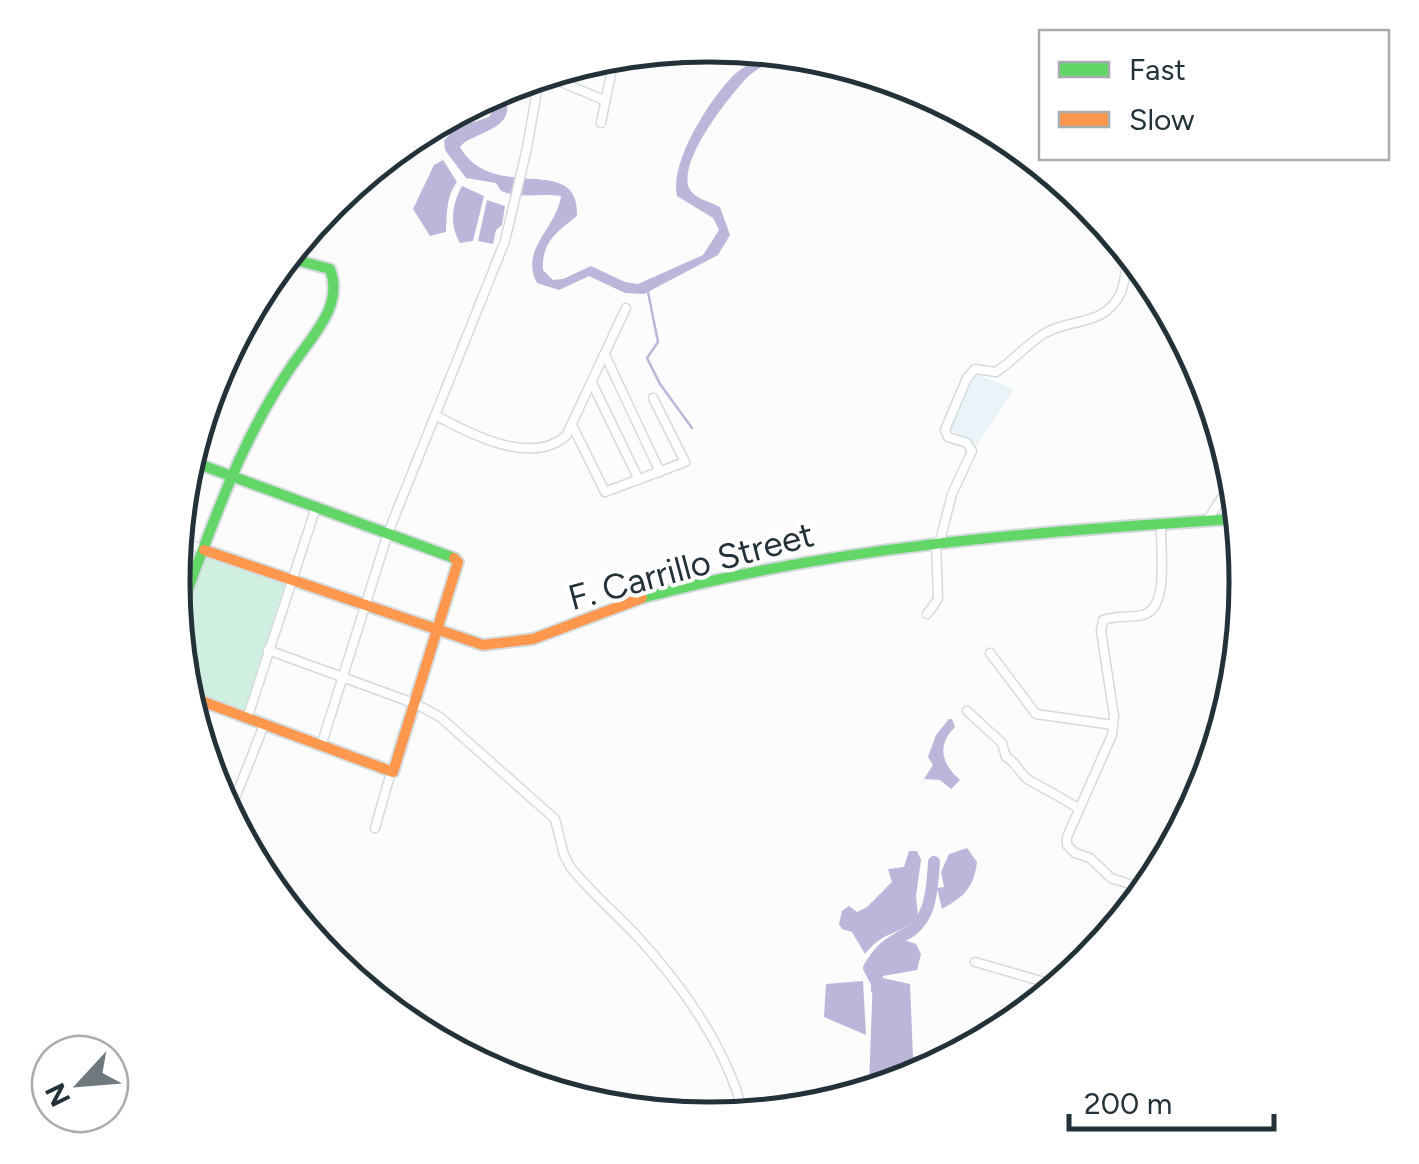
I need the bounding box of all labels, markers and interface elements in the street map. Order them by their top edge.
legend [1039,30,1389,160]
text: Fast [1129,51,1186,88]
text: Slow [1129,101,1195,138]
street label: F. Carrillo Street [564,513,818,619]
north arrow [30,1034,130,1134]
scale bar [1069,1069,1274,1131]
text: N [38,1078,78,1112]
text: 200 m [1084,1085,1172,1122]

